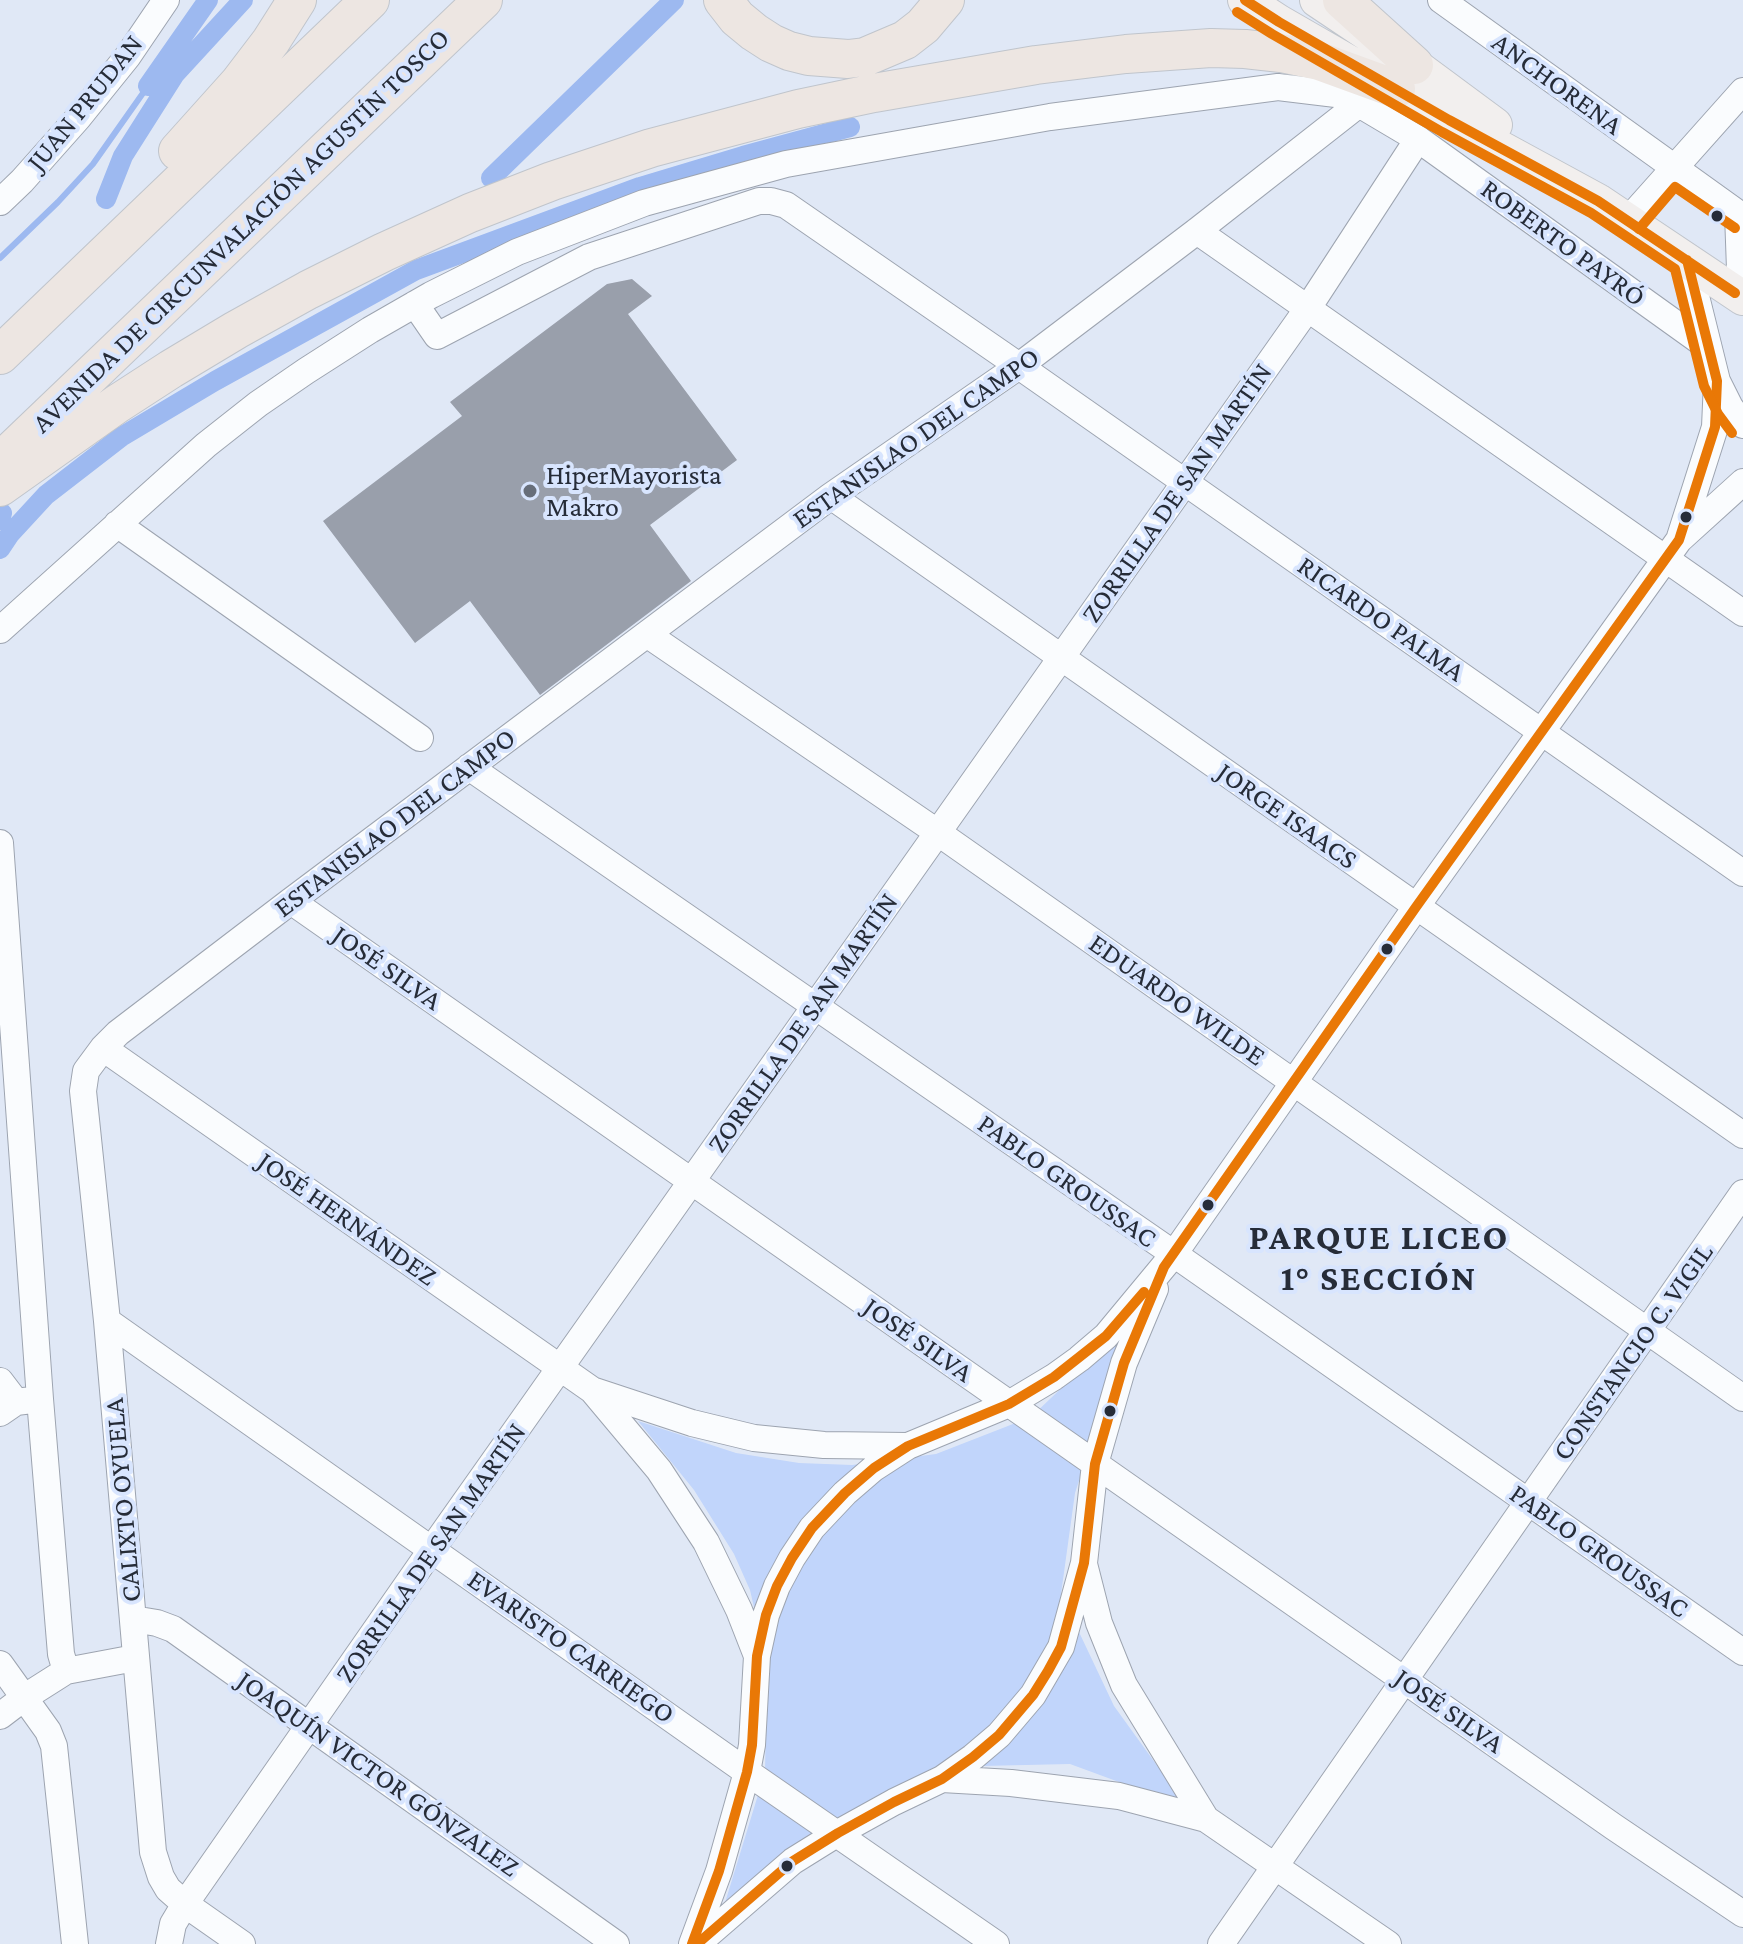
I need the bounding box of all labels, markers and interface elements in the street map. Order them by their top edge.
street label: AVENIDA DE CIRCUNVALACIÓN AGUSTÍN TOSCO [25,22,457,440]
street label: ANCHORENA [1485,25,1629,143]
street label: JUAN PRUDAN [20,28,150,178]
street label: ROBERTO PAYRÓ [1474,172,1652,314]
unlabelled marker [1709,208,1725,224]
street label: ESTANISLAO DEL CAMPO [786,340,1046,536]
street label: ZORRILLA DE SAN MARTÍN [1074,357,1280,629]
place label: HiperMayorista Makro [546,458,722,524]
marker: HiperMayorista Makro [521,482,539,500]
unlabelled marker [1678,509,1694,525]
street label: RICARDO PALMA [1291,549,1471,689]
street label: ESTANISLAO DEL CAMPO [268,721,522,925]
street label: JORGE ISAACS [1210,755,1364,877]
street label: ZORRILLA DE SAN MARTÍN [700,887,906,1159]
street label: JOSÉ SILVA [326,918,448,1018]
street label: EDUARDO WILDE [1082,927,1272,1073]
unlabelled marker [1379,941,1395,957]
street label: PABLO GROUSSAC [971,1107,1163,1255]
street label: JOSÉ HERNÁNDEZ [251,1145,443,1293]
unlabelled marker [1200,1197,1216,1213]
district label: PARQUE LICEO 1° SECCIÓN [1249,1216,1509,1301]
street label: CONSTANCIO C. VIGIL [1546,1237,1720,1467]
street label: JOSÉ SILVA [857,1290,979,1390]
street label: CALIXTO OYUELA [97,1396,149,1604]
unlabelled marker [1102,1403,1118,1419]
street label: ZORRILLA DE SAN MARTÍN [328,1417,534,1689]
street label: PABLO GROUSSAC [1503,1477,1695,1625]
street label: EVARISTO CARRIEGO [461,1563,681,1731]
street label: JOSÉ SILVA [1388,1661,1510,1761]
street label: JOAQUÍN VICTOR GÓNZALEZ [231,1664,525,1884]
unlabelled marker [779,1858,795,1874]

